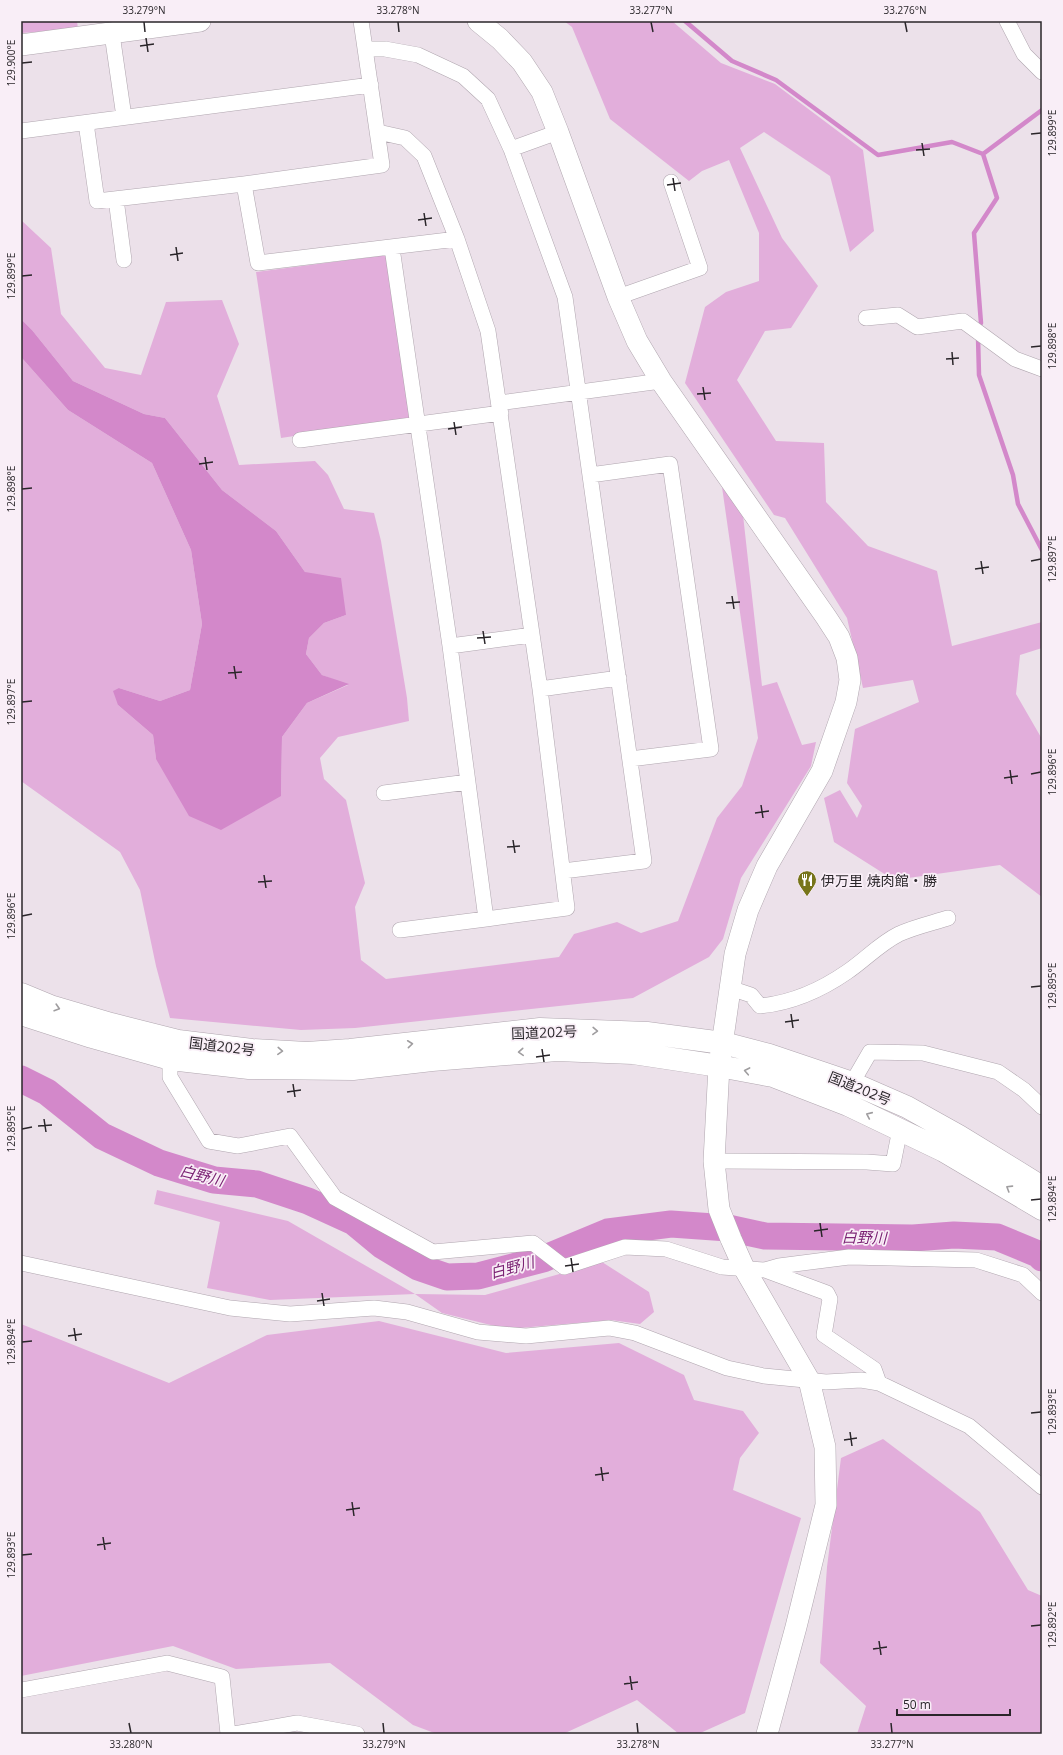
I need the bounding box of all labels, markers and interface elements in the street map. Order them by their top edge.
text: 33.279°N [122,3,166,17]
text: 33.278°N [376,3,420,17]
text: 33.277°N [629,3,673,17]
text: 33.276°N [883,3,927,17]
text: 129.900°E [4,40,18,86]
text: 129.899°E [1045,110,1059,156]
text: 129.899°E [4,253,18,299]
text: 129.898°E [1045,323,1059,369]
text: 129.898°E [4,466,18,512]
text: 129.897°E [1045,536,1059,582]
text: 129.897°E [4,679,18,725]
text: 129.896°E [1045,749,1059,795]
restaurant icon: 伊万里 焼肉館・勝 [796,869,818,897]
place label: 伊万里 焼肉館・勝 [821,871,938,890]
text: 129.896°E [4,893,18,939]
text: 129.895°E [1045,963,1059,1009]
one-way arrow [54,1003,61,1012]
street label: 国道202号 [511,1021,577,1043]
one-way arrow [592,1027,598,1036]
street label: 国道202号 [188,1033,256,1059]
one-way arrow [407,1040,413,1049]
one-way arrow [277,1047,283,1056]
one-way arrow [518,1048,524,1057]
one-way arrow [744,1067,750,1076]
street label: 国道202号 [826,1067,894,1109]
text: 129.895°E [4,1106,18,1152]
one-way arrow [866,1112,873,1120]
water label: 白野川 [178,1160,228,1191]
text: 129.894°E [1045,1176,1059,1222]
one-way arrow [1006,1185,1013,1193]
water label: 白野川 [841,1227,889,1247]
water label: 白野川 [488,1251,538,1282]
text: 129.894°E [4,1319,18,1365]
text: 129.893°E [1045,1389,1059,1435]
text: 129.893°E [4,1532,18,1578]
text: 129.892°E [1045,1602,1059,1648]
scale bar [897,1691,1010,1717]
text: 50 m [903,1696,931,1713]
text: 33.280°N [109,1737,153,1751]
text: 33.279°N [362,1737,406,1751]
text: 33.278°N [616,1737,660,1751]
text: 33.277°N [870,1737,914,1751]

